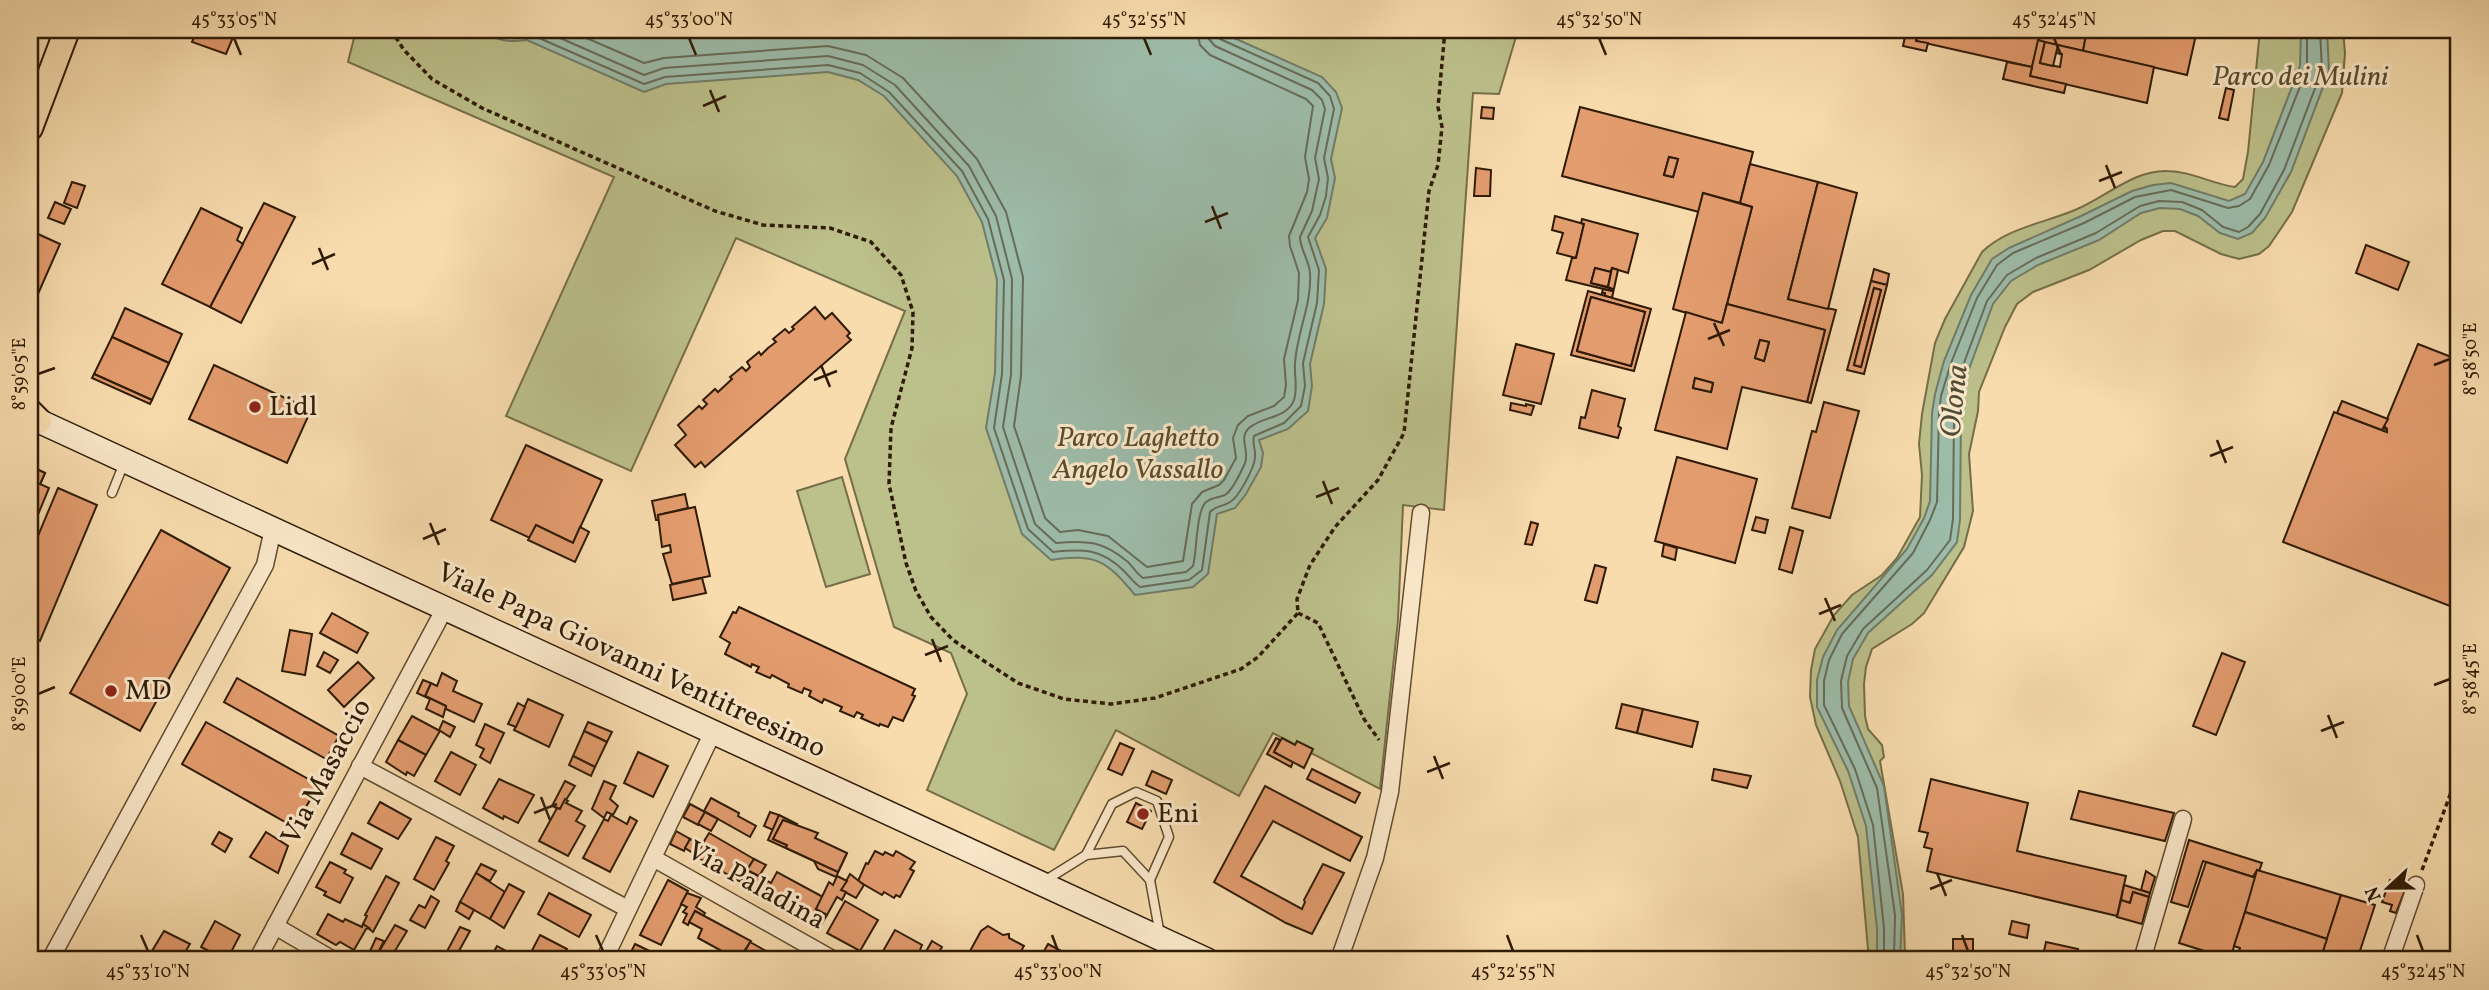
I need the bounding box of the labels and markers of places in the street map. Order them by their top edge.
place label: Lidl [269,388,317,427]
marker: Lidl [247,399,263,415]
place label: MD [125,672,172,711]
marker: MD [103,683,119,699]
place label: Eni [1157,795,1199,834]
marker: Eni [1135,806,1151,822]

